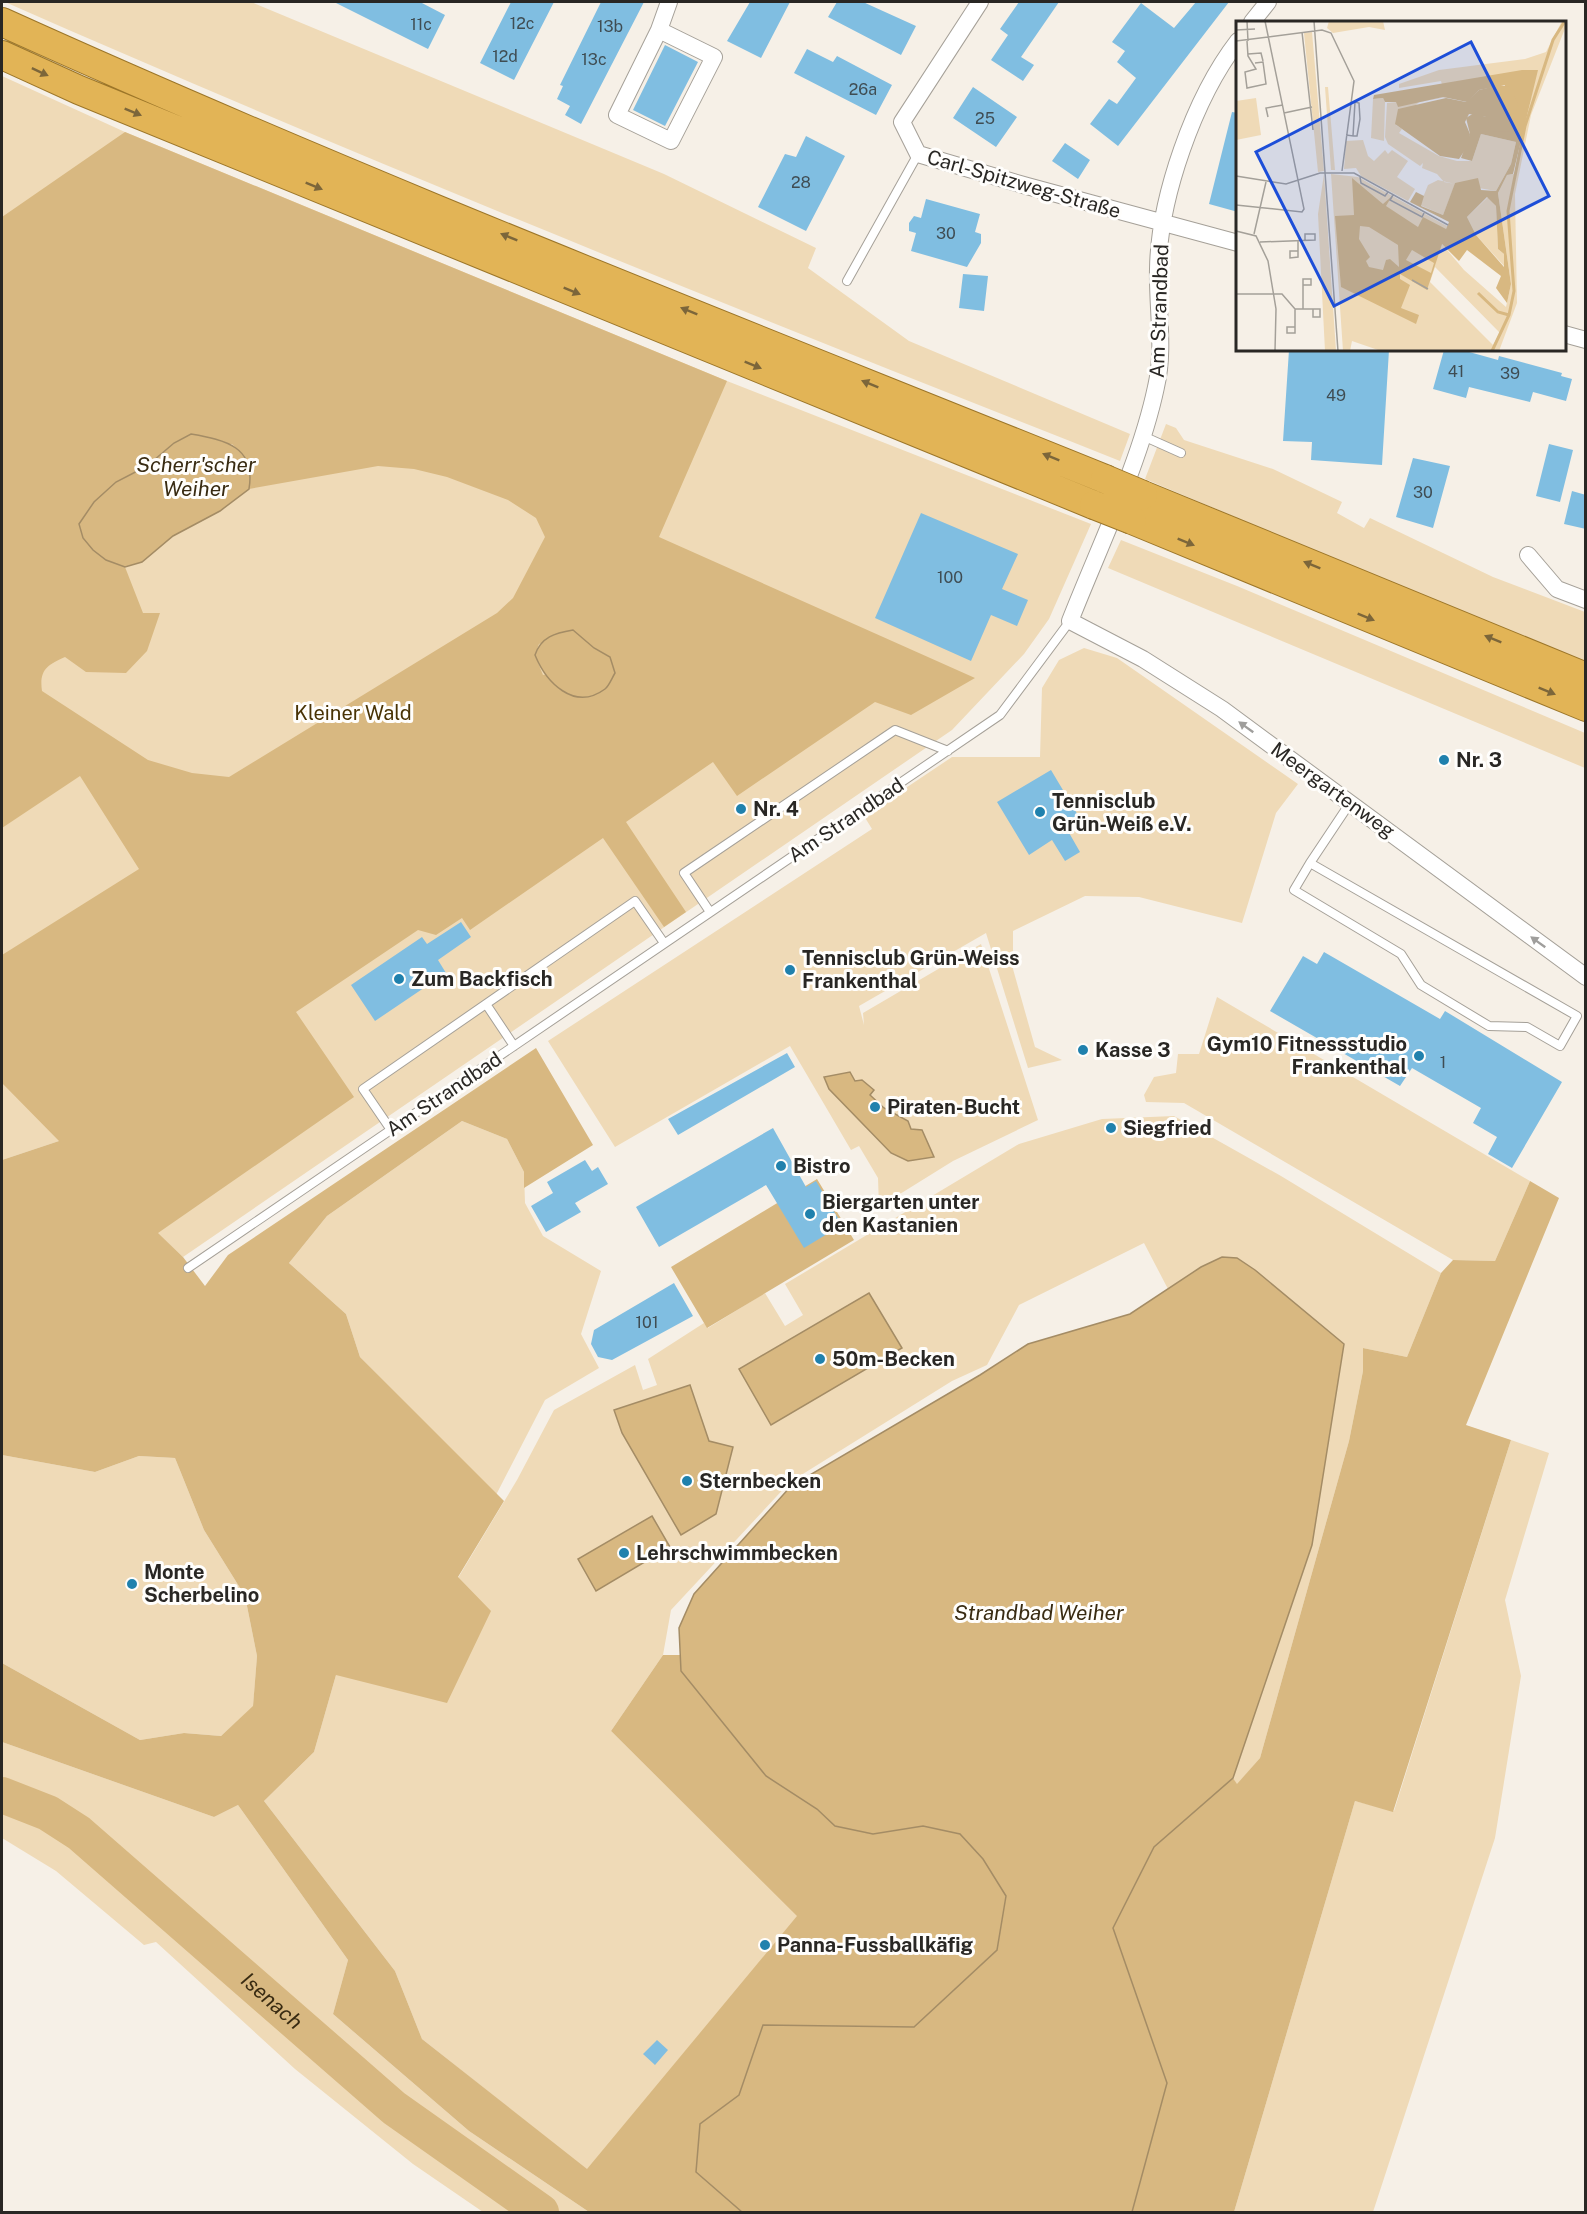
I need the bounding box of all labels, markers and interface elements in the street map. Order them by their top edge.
house number: 12c [510,14,534,33]
house number: 11c [410,15,432,34]
house number: 13b [597,17,623,36]
inset map [1236,21,1566,351]
house number: 12d [492,47,518,66]
house number: 13c [581,50,607,69]
one-way arrow [32,68,49,77]
house number: 26a [849,80,877,99]
one-way arrow [125,107,143,117]
house number: 25 [975,109,995,128]
street label: Carl-Spitzweg-Straße [924,145,1124,223]
house number: 28 [791,173,811,192]
one-way arrow [305,181,323,191]
house number: 30 [936,224,956,243]
one-way arrow [499,232,517,242]
street label: Am Strandbad [1145,244,1173,378]
one-way arrow [563,287,581,296]
one-way arrow [680,306,698,316]
one-way arrow [744,360,762,370]
house number: 41 [1448,362,1464,381]
house number: 39 [1500,364,1520,383]
one-way arrow [861,379,879,388]
house number: 49 [1326,386,1346,405]
water label: Scherr'scher Weiher [136,452,257,501]
one-way arrow [1041,452,1059,462]
house number: 30 [1413,483,1433,502]
one-way arrow [1177,538,1195,548]
one-way arrow [1303,560,1321,570]
house number: 100 [937,568,963,587]
one-way arrow [1358,612,1376,622]
one-way arrow [1483,634,1501,644]
one-way arrow [1538,686,1556,696]
park label: Kleiner Wald [294,701,412,725]
one-way arrow [1239,721,1254,733]
street label: Meergartenweg [1266,737,1400,843]
place label: Nr. 3 [1456,748,1502,772]
marker: Nr. 3 [1437,753,1451,767]
street label: Am Strandbad [784,773,908,867]
place label: Tennisclub Grün-Weiß e.V. [1052,789,1192,836]
place label: Nr. 4 [753,797,799,821]
marker: Nr. 4 [734,802,748,816]
marker: Tennisclub Grün-Weiß e.V. [1033,805,1047,819]
one-way arrow [1531,936,1547,948]
place label: Tennisclub Grün-Weiss Frankenthal [802,946,1020,993]
marker: Tennisclub Grün-Weiss Frankenthal [783,963,797,977]
place label: Zum Backfisch [411,967,553,991]
marker: Zum Backfisch [392,972,406,986]
place label: Gym10 Fitnessstudio Frankenthal [1207,1032,1407,1079]
place label: Kasse 3 [1095,1038,1171,1062]
marker: Kasse 3 [1076,1043,1090,1057]
street label: Am Strandbad [382,1047,506,1141]
marker: Gym10 Fitnessstudio Frankenthal [1412,1049,1426,1063]
house number: 1 [1440,1053,1446,1072]
place label: Piraten-Bucht [887,1095,1020,1119]
marker: Piraten-Bucht [868,1100,882,1114]
place label: Siegfried [1123,1116,1212,1140]
marker: Siegfried [1104,1121,1118,1135]
place label: Bistro [793,1154,851,1178]
marker: Bistro [774,1159,788,1173]
place label: Biergarten unter den Kastanien [822,1190,980,1237]
marker: Biergarten unter den Kastanien [803,1207,817,1221]
house number: 101 [636,1313,658,1332]
place label: 50m-Becken [832,1347,955,1371]
marker: 50m-Becken [813,1352,827,1366]
place label: Sternbecken [699,1469,821,1493]
marker: Sternbecken [680,1474,694,1488]
place label: Lehrschwimmbecken [636,1541,838,1565]
marker: Lehrschwimmbecken [617,1546,631,1560]
place label: Monte Scherbelino [144,1560,259,1607]
marker: Monte Scherbelino [125,1577,139,1591]
water label: Strandbad Weiher [954,1600,1125,1625]
place label: Panna-Fussballkäfig [777,1933,974,1957]
marker: Panna-Fussballkäfig [758,1938,772,1952]
water label: Isenach [236,1967,308,2034]

